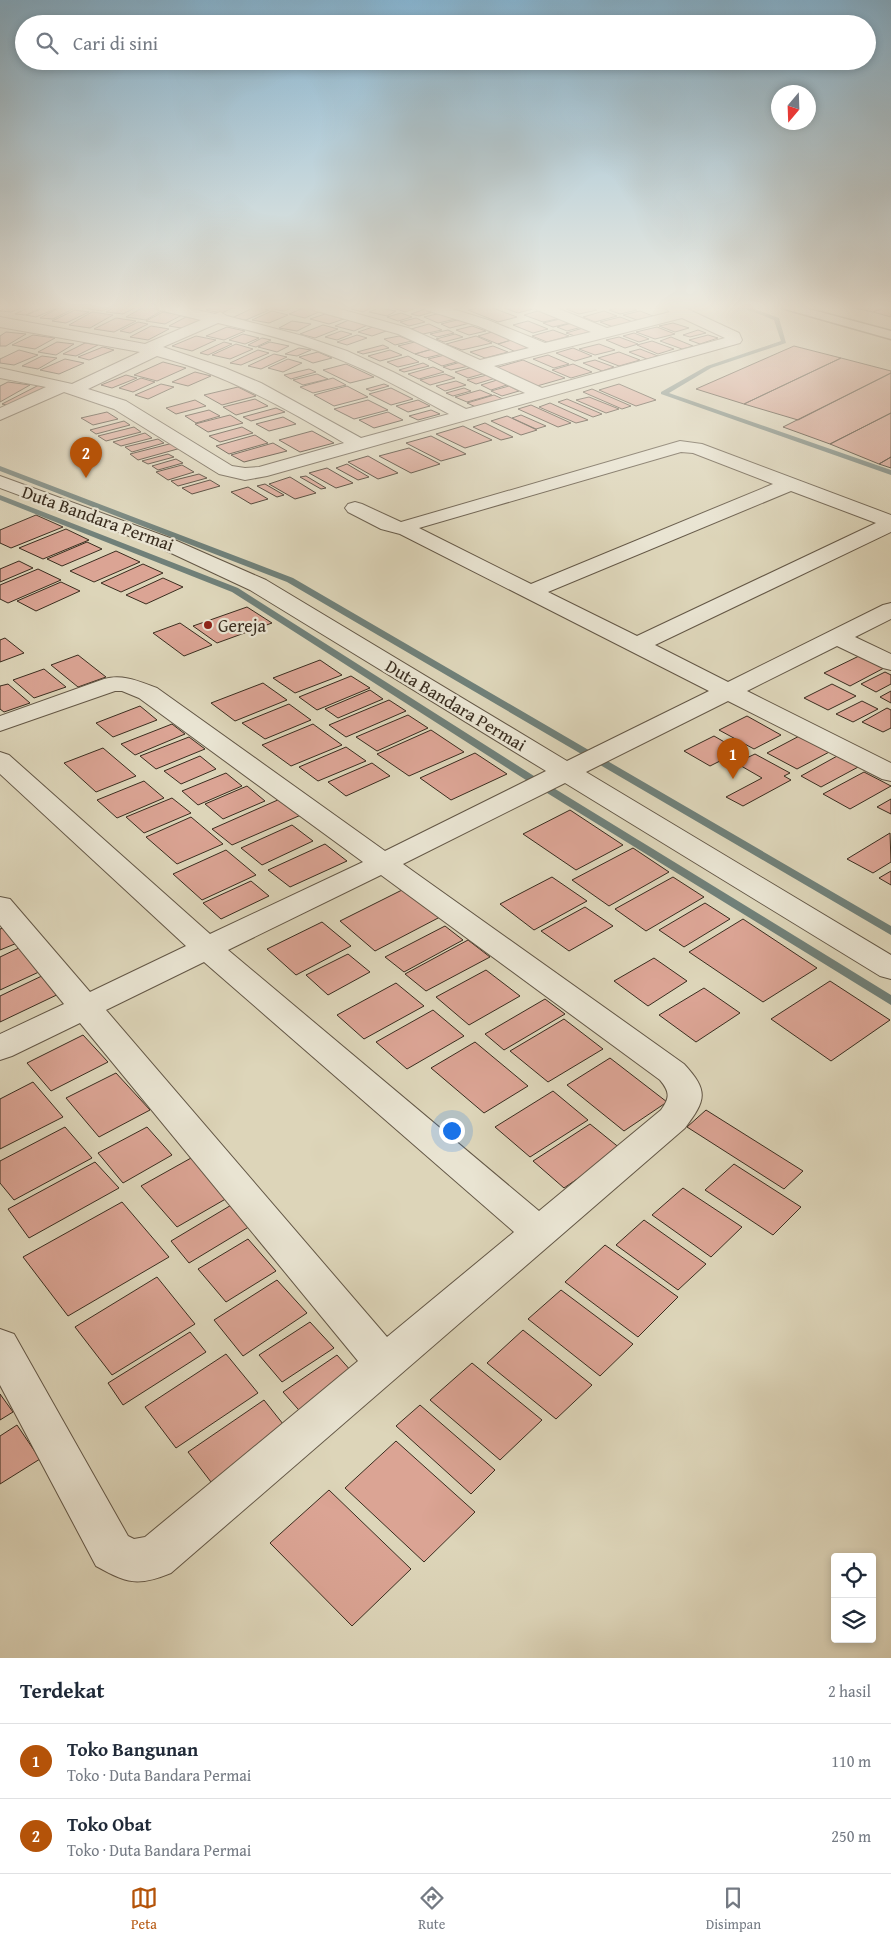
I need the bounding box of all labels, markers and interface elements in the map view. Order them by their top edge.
search box [15,15,876,70]
icon: search [33,29,61,57]
text: Cari di sini [73,29,158,57]
north arrow [771,85,816,130]
pin: 2 [70,437,102,478]
street label: Duta Bandara Permai [18,478,178,558]
place label: Gereja [218,612,266,639]
marker: Gereja [202,619,214,631]
street label: Duta Bandara Permai [380,652,532,758]
pin: 1 [717,738,749,779]
your location [439,1118,465,1144]
map controls [831,1553,876,1643]
button: locate [831,1553,876,1598]
button: layers [831,1598,876,1643]
text: Terdekat [20,1675,104,1706]
text: 2 hasil [828,1679,871,1703]
text: Toko Bangunan [67,1735,198,1763]
text: 1 [32,1749,40,1773]
text: 110 m [831,1749,871,1773]
text: Toko · Duta Bandara Permai [67,1763,251,1787]
text: Toko Obat [67,1810,152,1838]
text: 2 [32,1824,40,1848]
text: 250 m [831,1824,871,1848]
text: Toko · Duta Bandara Permai [67,1838,251,1862]
tab: Peta [130,1884,158,1934]
tab: Rute [418,1884,446,1934]
tab: Disimpan [706,1884,761,1934]

